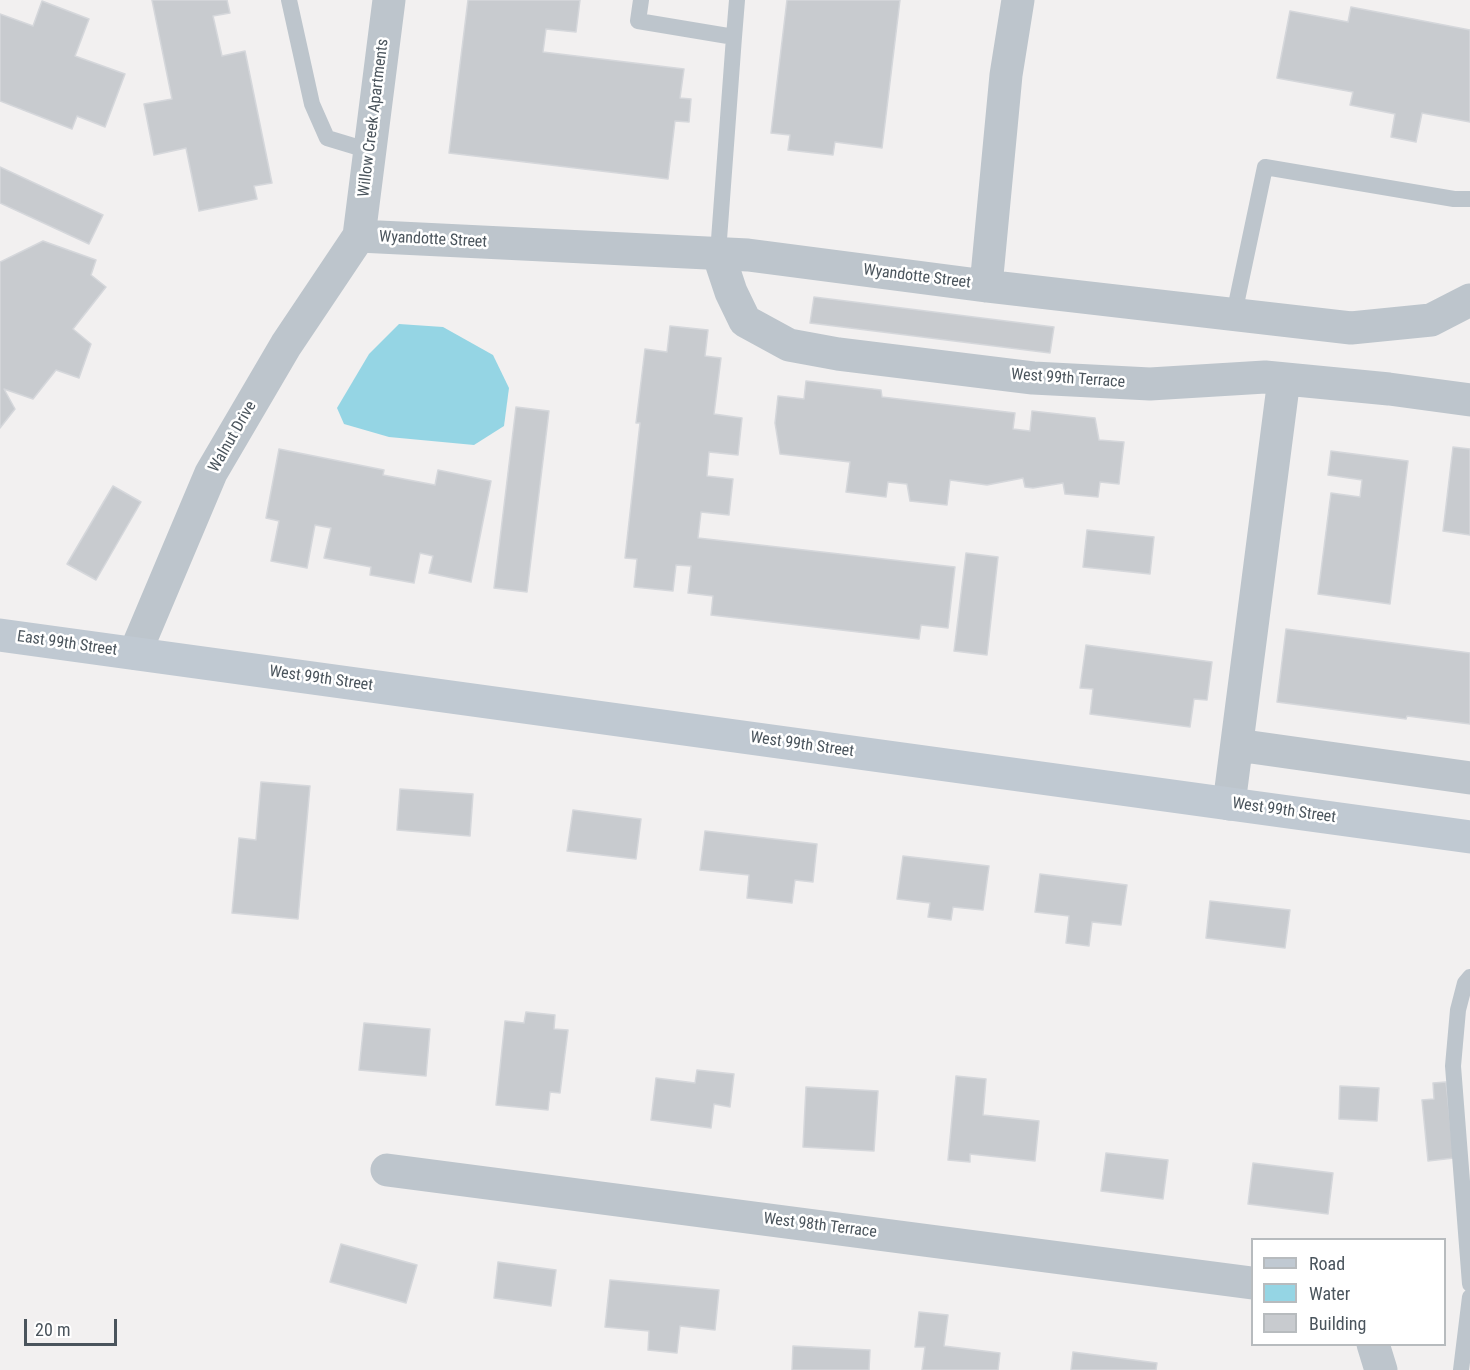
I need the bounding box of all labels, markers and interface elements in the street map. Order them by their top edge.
street label: Willow Creek Apartments [355,38,393,198]
street label: Wyandotte Street [378,228,488,252]
street label: Wyandotte Street [862,261,972,293]
street label: West 99th Terrace [1010,365,1126,393]
street label: Walnut Drive [205,398,261,476]
street label: East 99th Street [16,627,118,661]
street label: West 99th Street [268,662,374,696]
street label: West 99th Street [749,728,855,762]
street label: West 99th Street [1231,794,1337,828]
street label: West 98th Terrace [762,1210,878,1242]
legend [1251,1238,1446,1346]
text: Road [1309,1253,1345,1274]
text: Water [1309,1283,1350,1304]
scale bar [27,1307,120,1345]
text: Building [1309,1313,1366,1334]
text: 20 m [35,1319,70,1340]

